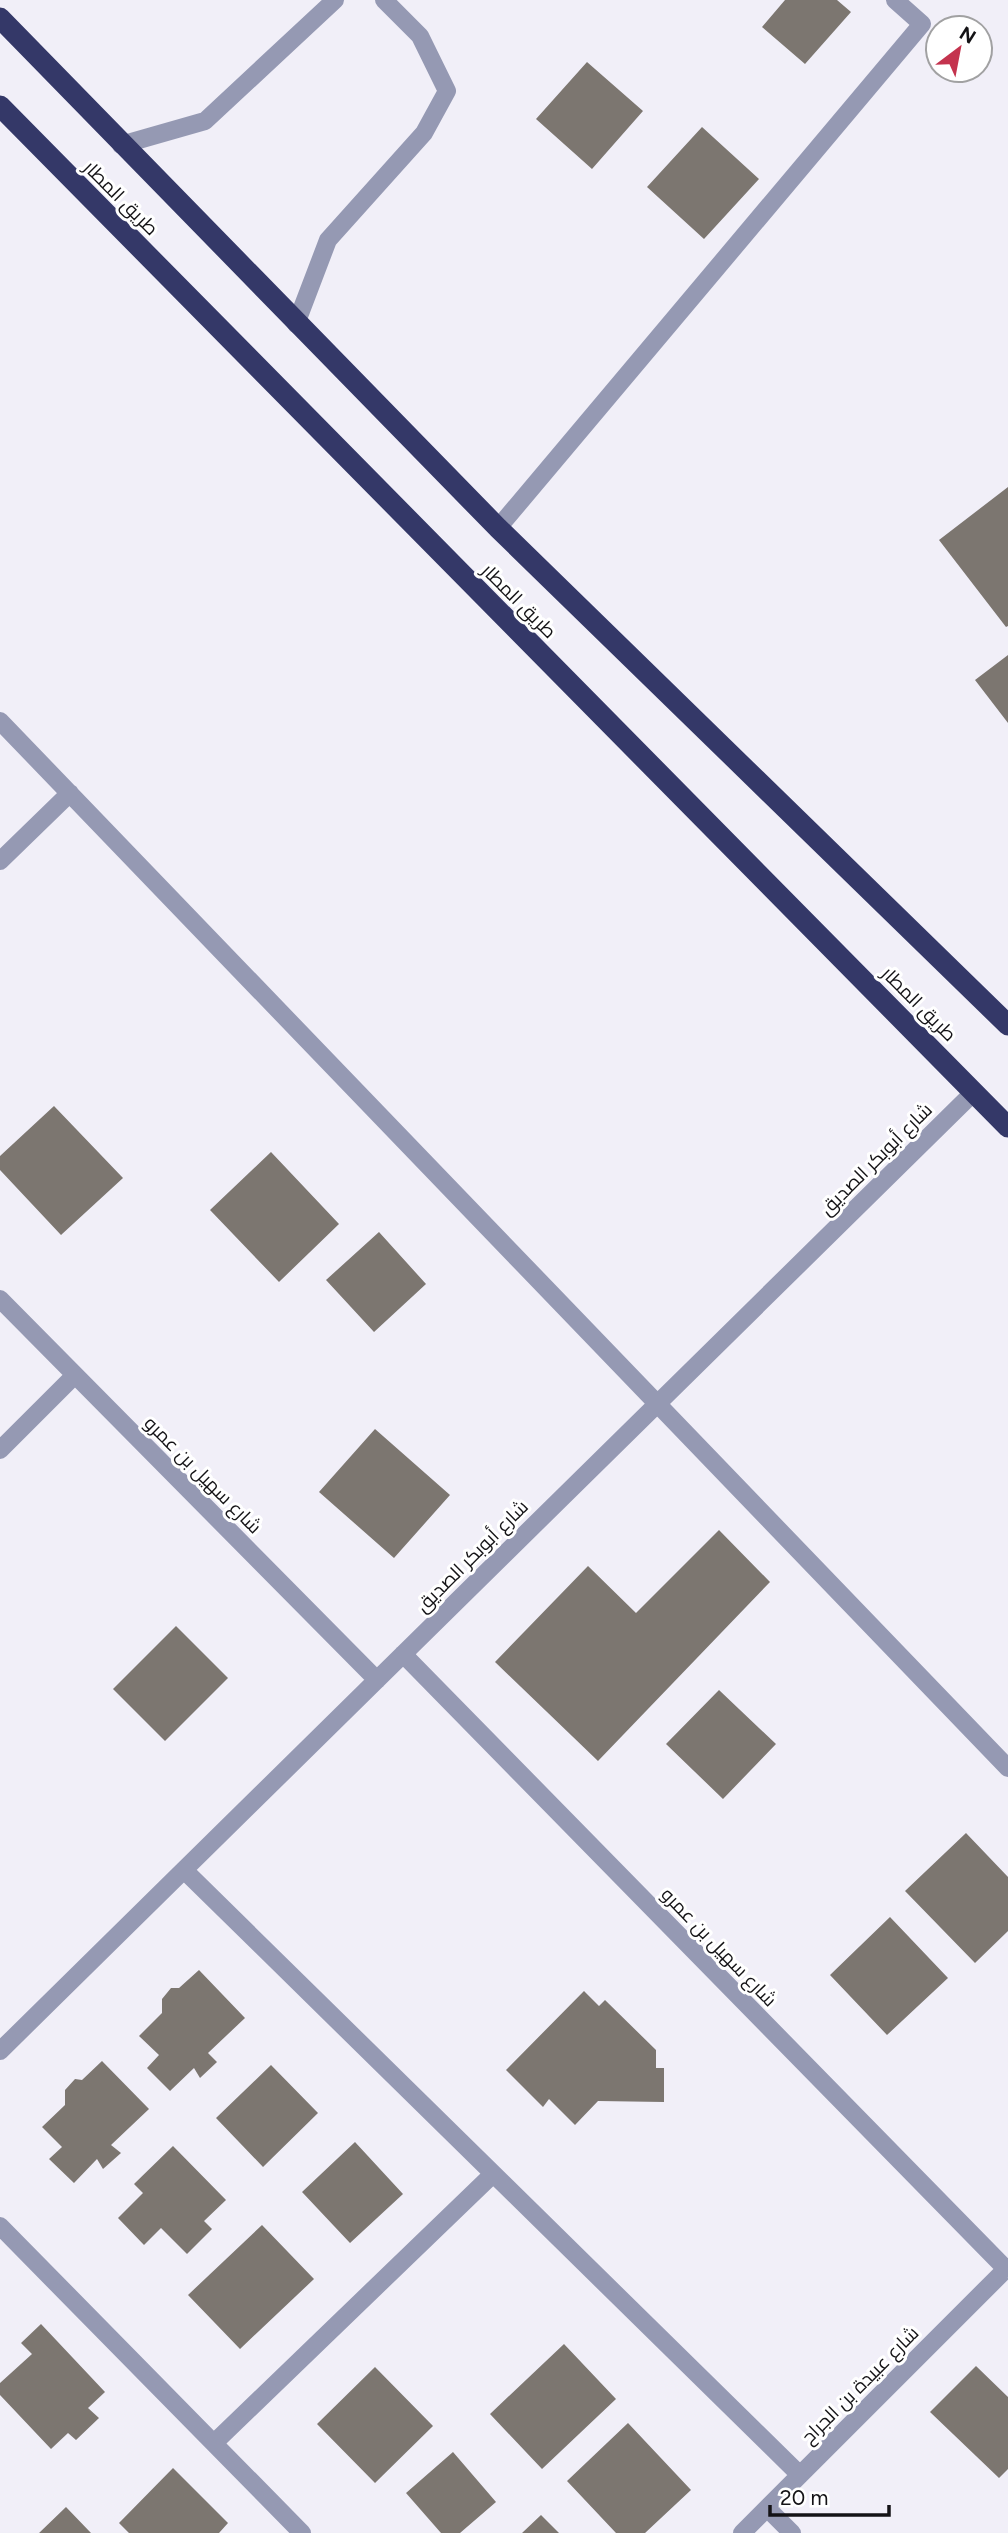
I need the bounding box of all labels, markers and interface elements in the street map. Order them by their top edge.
north arrow [924,14,994,84]
text: N [955,21,980,49]
street label: طريق المطار [77,155,163,241]
street label: طريق المطار [475,558,561,644]
street label: طريق المطار [875,961,961,1047]
street label: شارع أبوبكر الصديق [815,1098,938,1221]
street label: شارع سهيل بن عمرو [138,1412,266,1540]
street label: شارع أبوبكر الصديق [411,1495,534,1618]
street label: شارع سهيل بن عمرو [655,1883,782,2013]
street label: شارع عبيدة بن الجراح [797,2322,925,2450]
scale bar [770,2474,889,2518]
text: 20 m [780,2485,828,2510]

